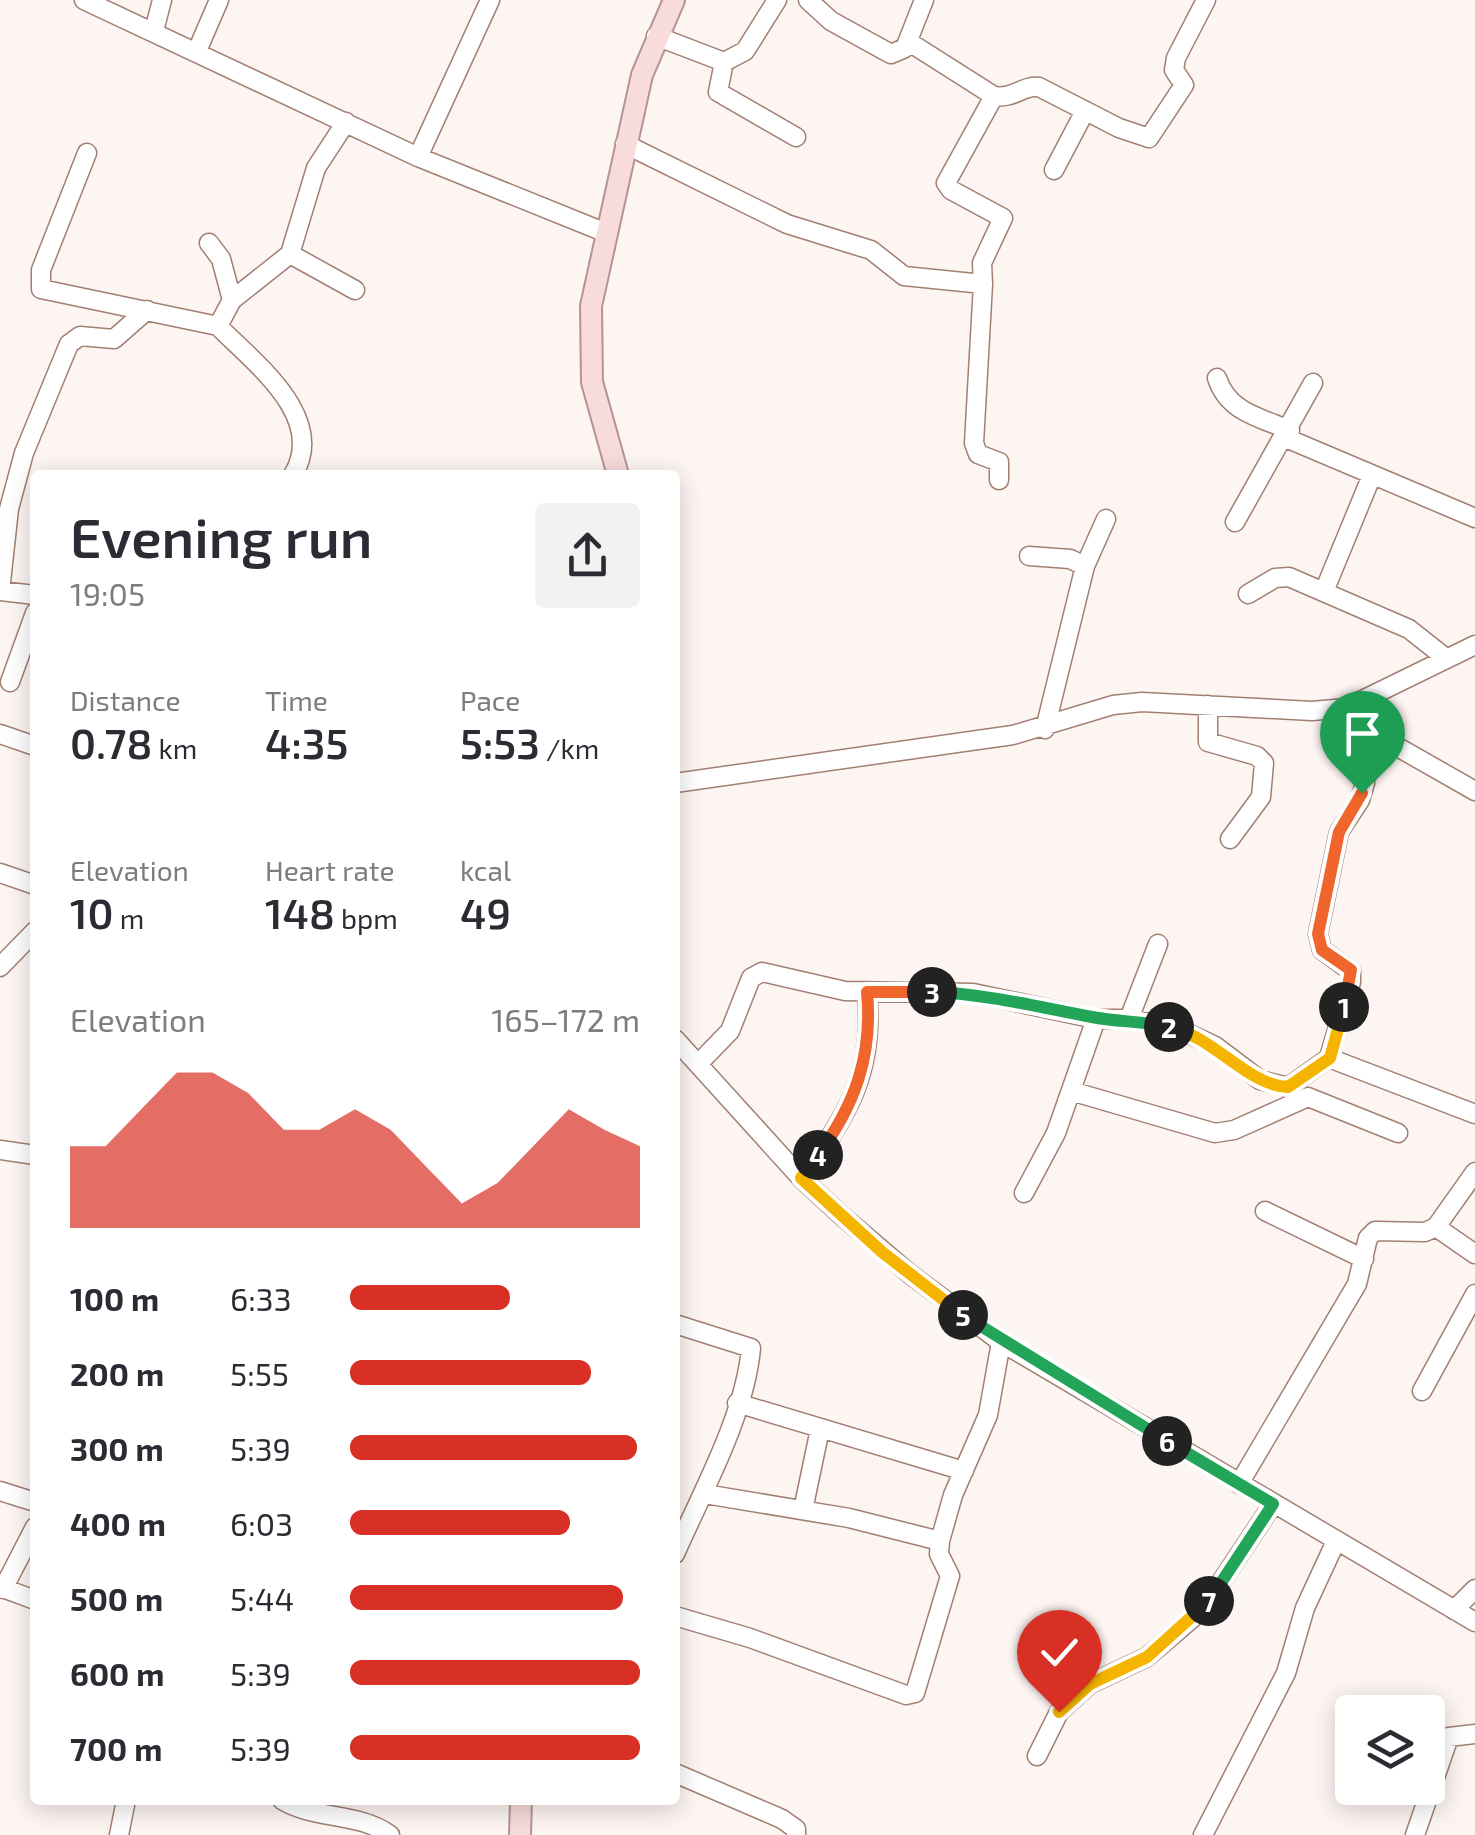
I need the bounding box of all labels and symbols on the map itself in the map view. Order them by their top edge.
pin [1320,691,1405,794]
pin: 3 [907,967,957,1017]
pin: 1 [1319,982,1369,1032]
pin: 2 [1144,1002,1194,1052]
pin: 4 [793,1130,843,1180]
pin: 5 [938,1290,988,1340]
pin: 6 [1142,1416,1192,1466]
pin: 7 [1184,1576,1234,1626]
pin [1017,1610,1102,1713]

